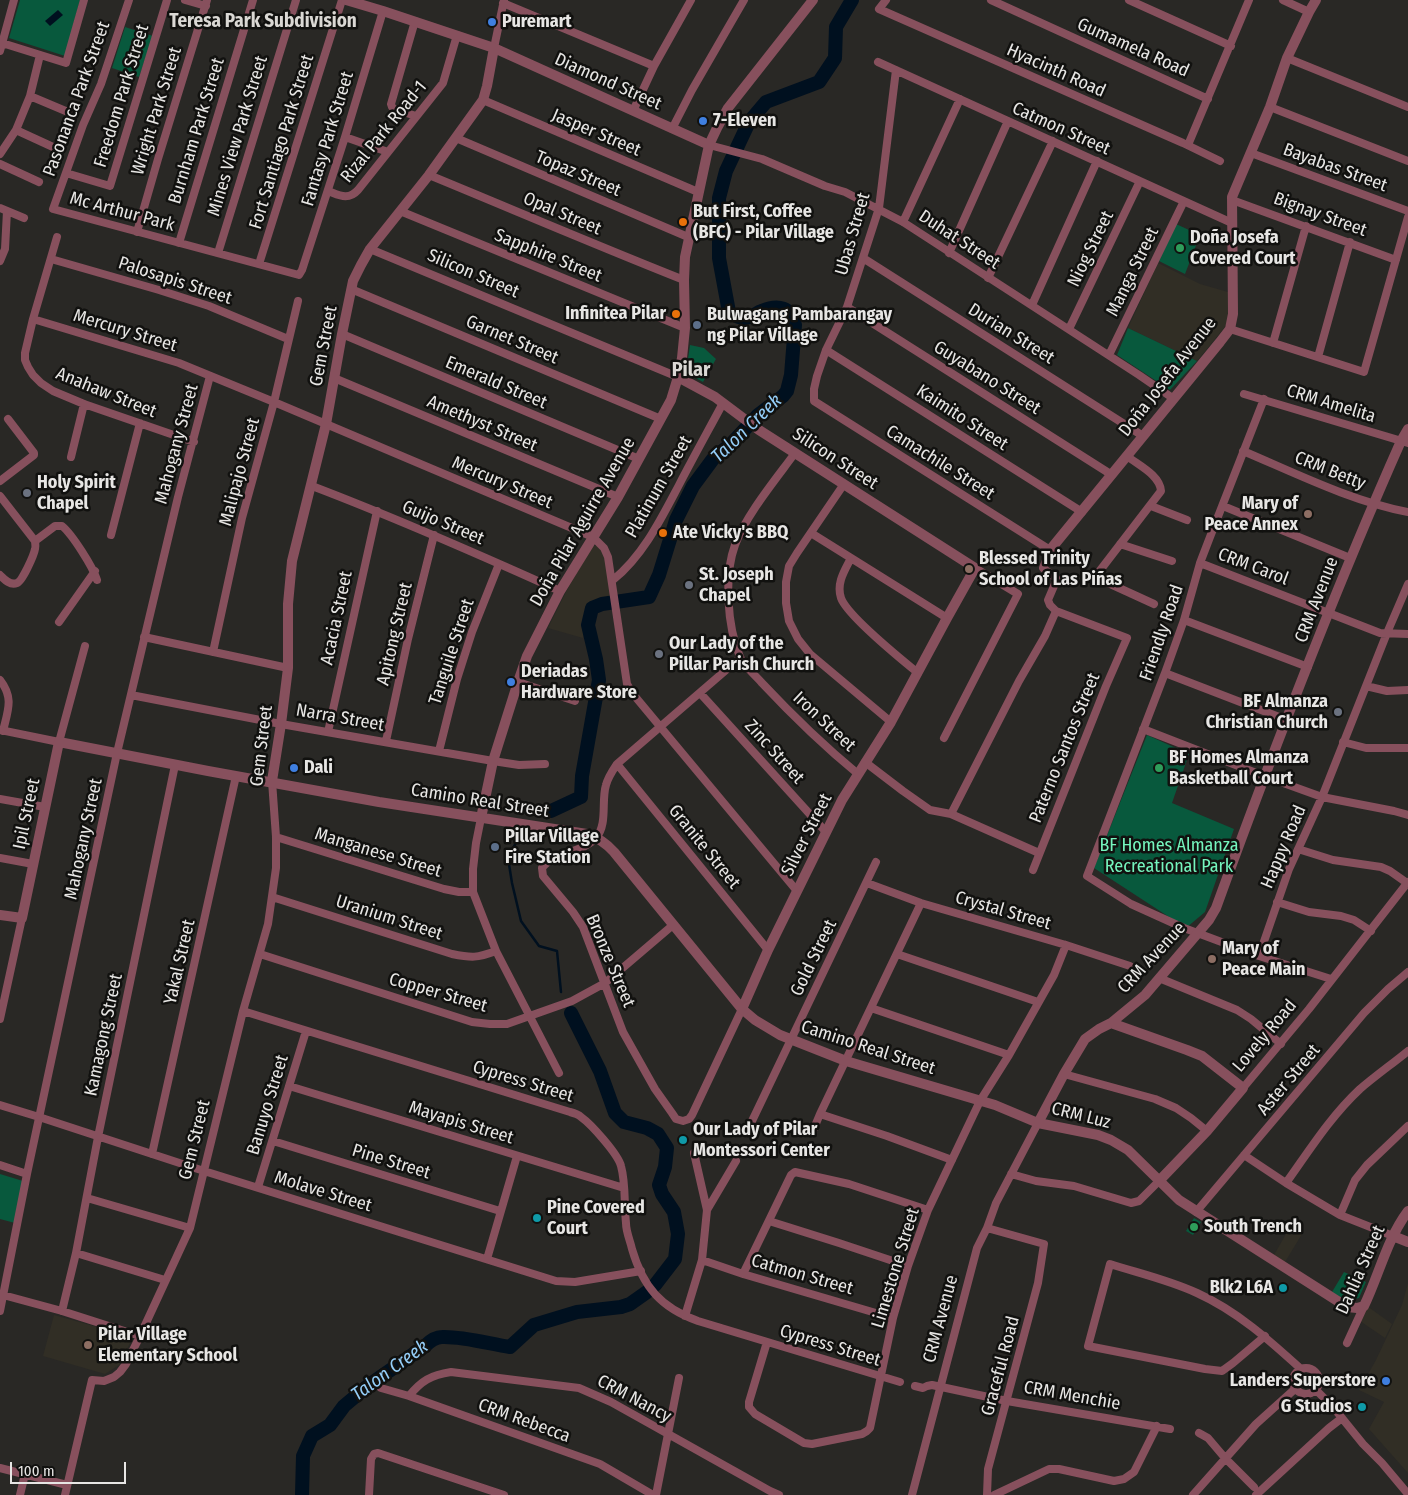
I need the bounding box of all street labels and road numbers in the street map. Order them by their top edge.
street label: Gumamela Road [1074,14,1192,82]
street label: Pasonanca Park Street [39,19,115,179]
street label: Freedom Park Street [90,22,154,170]
street label: Hyacinth Road [1003,40,1109,102]
street label: Wright Park Street [127,44,187,178]
street label: Diamond Street [551,49,665,115]
street label: Fort Santiago Park Street [245,52,319,232]
street label: Mines View Park Street [203,53,273,219]
street label: Burnham Park Street [164,55,230,207]
street label: Fantasy Park Street [297,69,359,209]
street label: Rizal Park Road-1 [336,77,432,187]
street label: Catmon Street [1009,98,1113,160]
street label: Jasper Street [548,105,644,161]
street label: Bayabas Street [1280,139,1390,197]
street label: Topaz Street [532,146,624,202]
street label: Mc Arthur Park [67,188,177,236]
street label: Opal Street [520,188,604,240]
street label: Bignay Street [1271,188,1369,242]
street label: Ubas Street [831,190,875,278]
street label: Duhat Street [914,206,1004,274]
street label: Niog Street [1063,207,1119,291]
street label: Manga Street [1102,224,1164,320]
street label: Sapphire Street [491,225,605,287]
street label: Silicon Street [424,245,522,303]
street label: Palosapis Street [116,253,234,309]
street label: Durian Street [964,299,1058,369]
street label: Gem Street [306,304,342,388]
street label: Mercury Street [71,305,179,357]
street label: Garnet Street [463,311,561,369]
street label: Doña Josefa Avenue [1115,313,1221,441]
street label: Guyabano Street [930,337,1044,419]
street label: Emerald Street [442,352,550,414]
street label: Anahaw Street [53,363,159,423]
street label: Kaimito Street [912,380,1012,456]
street label: CRM Amelita [1284,380,1378,428]
street label: Mahogany Street [151,382,203,506]
street label: Amethyst Street [424,391,540,457]
street label: Malipajo Street [215,415,265,529]
street label: Camachile Street [882,421,998,505]
street label: Silicon Street [788,423,882,495]
street label: Platinum Street [621,432,697,542]
street label: Doña Pilar Aguirre Avenue [526,434,640,610]
street label: CRM Betty [1291,447,1369,495]
street label: Mercury Street [448,452,556,514]
street label: Guijo Street [399,496,487,550]
street label: CRM Carol [1215,544,1291,590]
street label: CRM Avenue [1291,554,1343,646]
street label: Acacia Street [317,569,357,667]
street label: Apitong Street [373,580,417,688]
street label: Friendly Road [1135,582,1189,684]
street label: Tanguile Street [425,596,479,708]
street label: Paterno Santos Street [1025,670,1105,826]
street label: Iron Street [788,688,860,756]
street label: Narra Street [294,700,386,736]
street label: Gem Street [246,704,278,788]
street label: Zinc Street [740,716,808,788]
street label: Mahogany Street [61,776,107,902]
street label: Ipil Street [9,777,45,851]
street label: Camino Real Street [409,779,551,823]
street label: Silver Street [777,790,837,880]
street label: Granite Street [664,801,744,893]
street label: Happy Road [1257,802,1311,892]
street label: Manganese Street [312,823,444,883]
street label: Crystal Street [953,887,1053,935]
street label: Uranium Street [333,891,445,945]
street label: Bronze Street [581,911,639,1011]
street label: Gold Street [786,916,842,1000]
street label: Yakal Street [160,917,200,1007]
street label: CRM Avenue [1113,918,1191,998]
street label: Copper Street [386,969,490,1017]
street label: Kamagong Street [80,972,128,1098]
street label: Lovely Road [1228,995,1302,1077]
street label: Camino Real Street [798,1016,938,1080]
street label: Aster Street [1253,1040,1325,1120]
street label: Banuyo Street [243,1052,293,1158]
street label: Cypress Street [470,1056,576,1108]
street label: Mayapis Street [406,1097,516,1149]
street label: Gem Street [175,1098,215,1182]
street label: CRM Luz [1049,1098,1113,1134]
street label: Pine Street [349,1140,433,1184]
street label: Molave Street [272,1167,374,1217]
street label: Limestone Street [867,1205,925,1331]
street label: Dahlia Street [1332,1222,1390,1318]
street label: Catmon Street [749,1250,855,1300]
street label: CRM Avenue [919,1273,963,1365]
street label: Graceful Road [977,1314,1025,1418]
street label: Cypress Street [777,1320,883,1372]
street label: CRM Nancy [593,1370,675,1428]
street label: CRM Menchie [1022,1377,1122,1415]
street label: CRM Rebecca [475,1394,573,1448]

